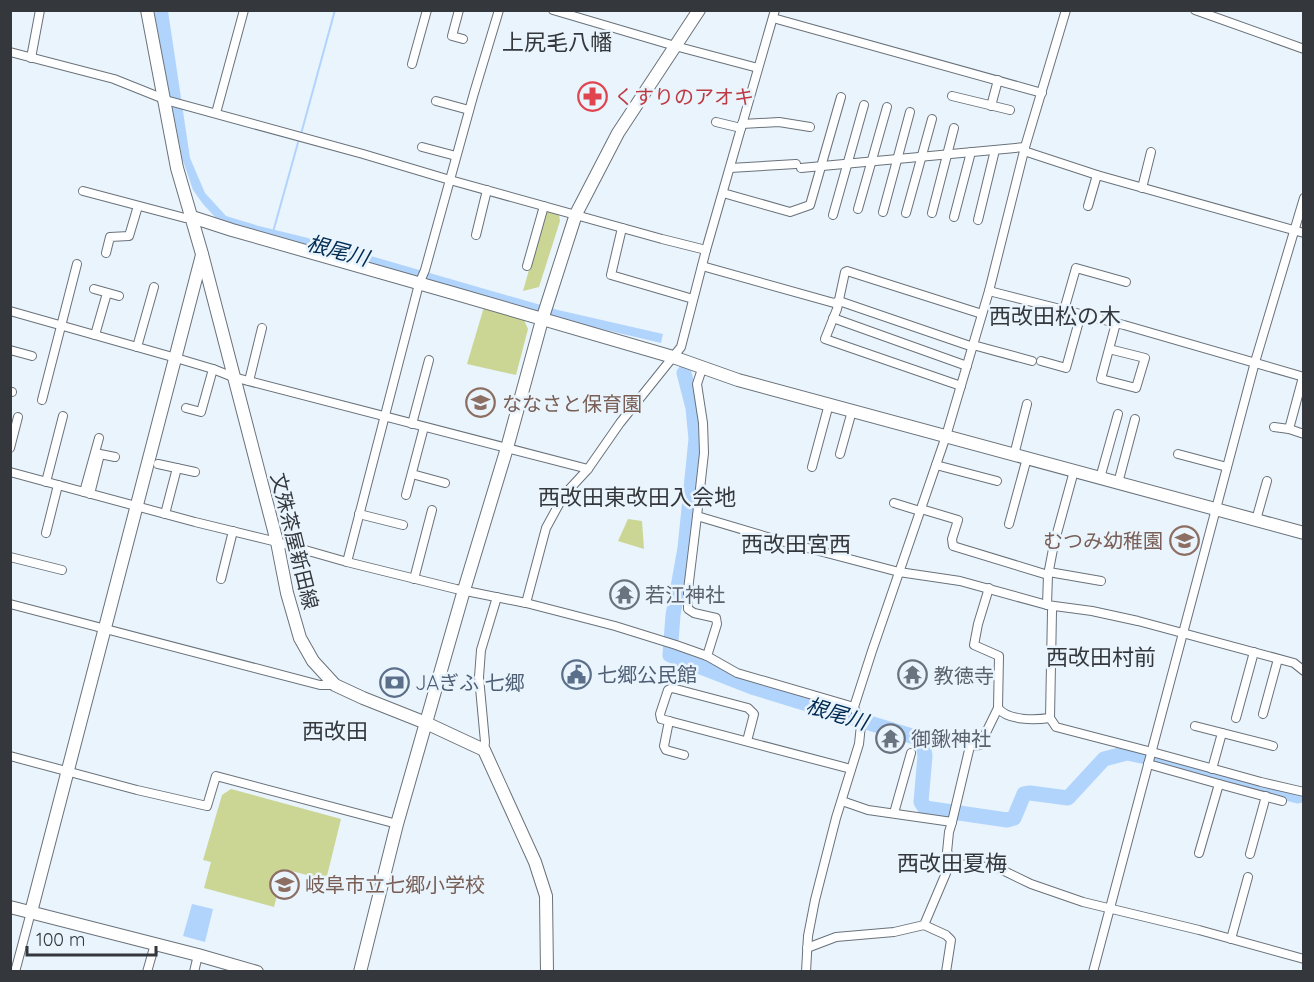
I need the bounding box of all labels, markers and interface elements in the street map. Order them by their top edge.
district label: 上尻毛八幡 [502,28,612,56]
pharmacy icon: くすりのアオキ [577,80,609,112]
place label: くすりのアオキ [614,84,754,109]
water label: 根尾川 [304,229,374,271]
district label: 西改田松の木 [989,302,1121,330]
school or university icon: ななさと保育園 [465,387,497,419]
place label: ななさと保育園 [502,391,642,416]
street label: 文殊茶屋新田線 [266,470,324,612]
district label: 西改田東改田入会地 [538,483,736,511]
school or university icon: むつみ幼稚園 [1168,524,1200,556]
place label: むつみ幼稚園 [1043,528,1163,553]
district label: 西改田宮西 [741,530,851,558]
temple icon: 若江神社 [608,578,640,610]
place label: 若江神社 [645,582,725,607]
district label: 西改田村前 [1046,643,1156,671]
public building icon: 七郷公民館 [560,658,592,690]
temple icon: 教徳寺 [897,659,929,691]
place label: 七郷公民館 [597,662,697,687]
place label: 教徳寺 [934,663,994,688]
bank icon: JAぎふ 七郷 [378,666,410,698]
place label: JAぎふ 七郷 [415,670,525,695]
water label: 根尾川 [803,691,873,735]
district label: 西改田 [302,717,368,745]
temple icon: 御鍬神社 [874,722,906,754]
place label: 御鍬神社 [911,726,991,751]
district label: 西改田夏梅 [897,849,1007,877]
school or university icon: 岐阜市立七郷小学校 [268,868,300,900]
place label: 岐阜市立七郷小学校 [305,872,485,897]
scale bar [27,919,156,957]
text: 100 m [36,928,85,951]

